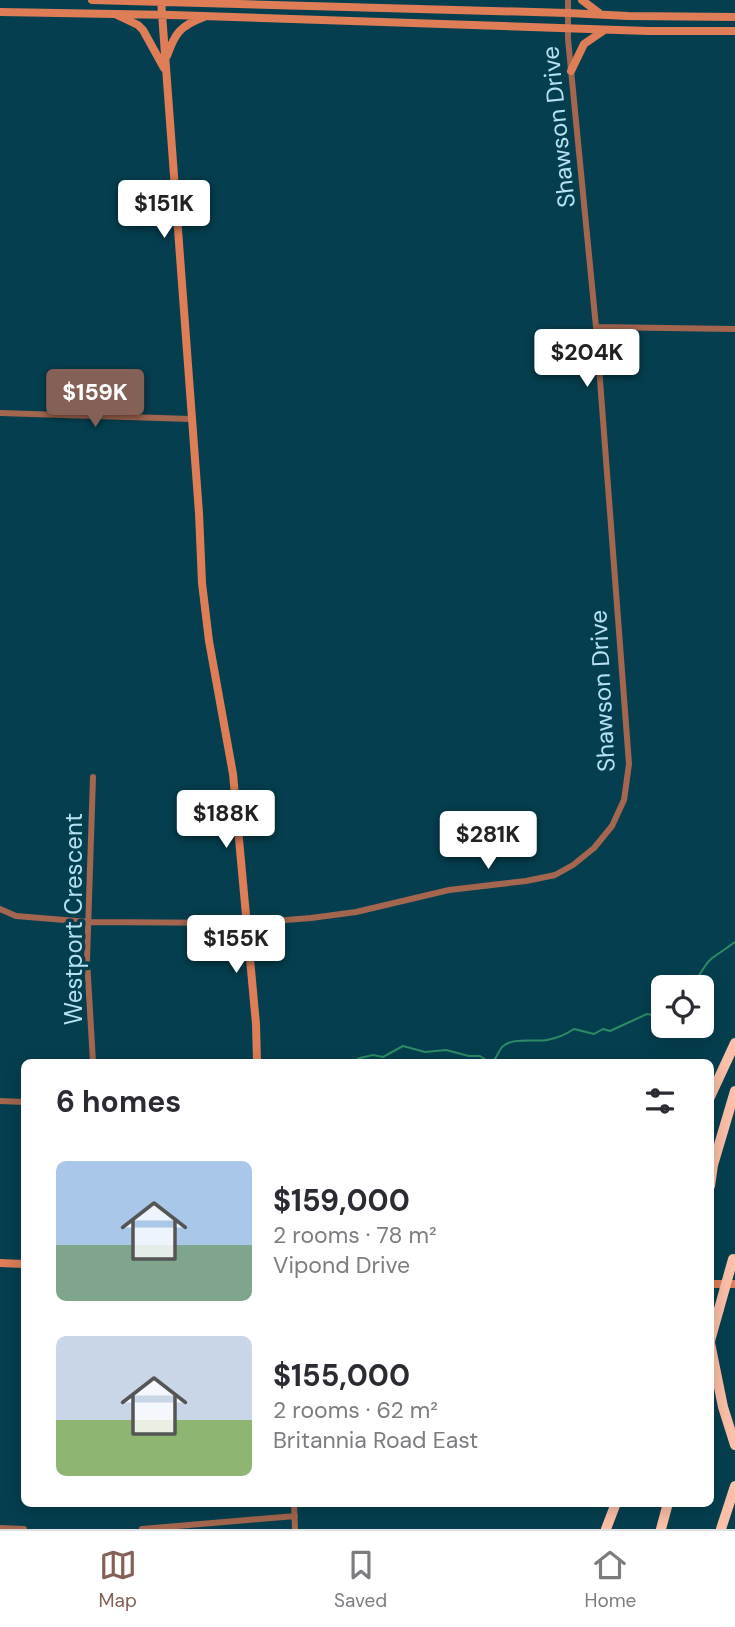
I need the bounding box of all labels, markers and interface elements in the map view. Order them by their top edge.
street label: Shawson Drive [534,45,582,209]
pin: $151K [115,180,213,240]
text: $151K [134,188,194,218]
pin: $204K [538,330,636,389]
text: $204K [550,337,624,367]
pin: $159K [46,370,144,429]
text: $159K [62,377,128,407]
street label: Shawson Drive [582,609,622,773]
pin: $188K [177,790,275,850]
text: $188K [193,798,259,828]
pin: $281K [439,812,537,871]
street label: Westport Crescent [58,813,89,1025]
text: $281K [456,819,520,849]
pin: $155K [187,916,285,975]
text: $155K [203,923,269,953]
map controls [651,975,714,1038]
button: locate [651,975,714,1038]
text: 6 homes [56,1082,181,1121]
icon: filters [641,1082,679,1120]
text: $159,000 [273,1181,410,1220]
icon: home [112,1189,196,1273]
text: 2 rooms · 78 m² [273,1220,437,1250]
text: Vipond Drive [273,1250,410,1280]
text: $155,000 [273,1356,410,1395]
icon: home [112,1364,196,1448]
text: 2 rooms · 62 m² [273,1395,438,1425]
text: Britannia Road East [273,1425,478,1455]
tab: Map [99,1546,137,1613]
tab: Saved [334,1546,387,1613]
tab: Home [584,1546,636,1613]

